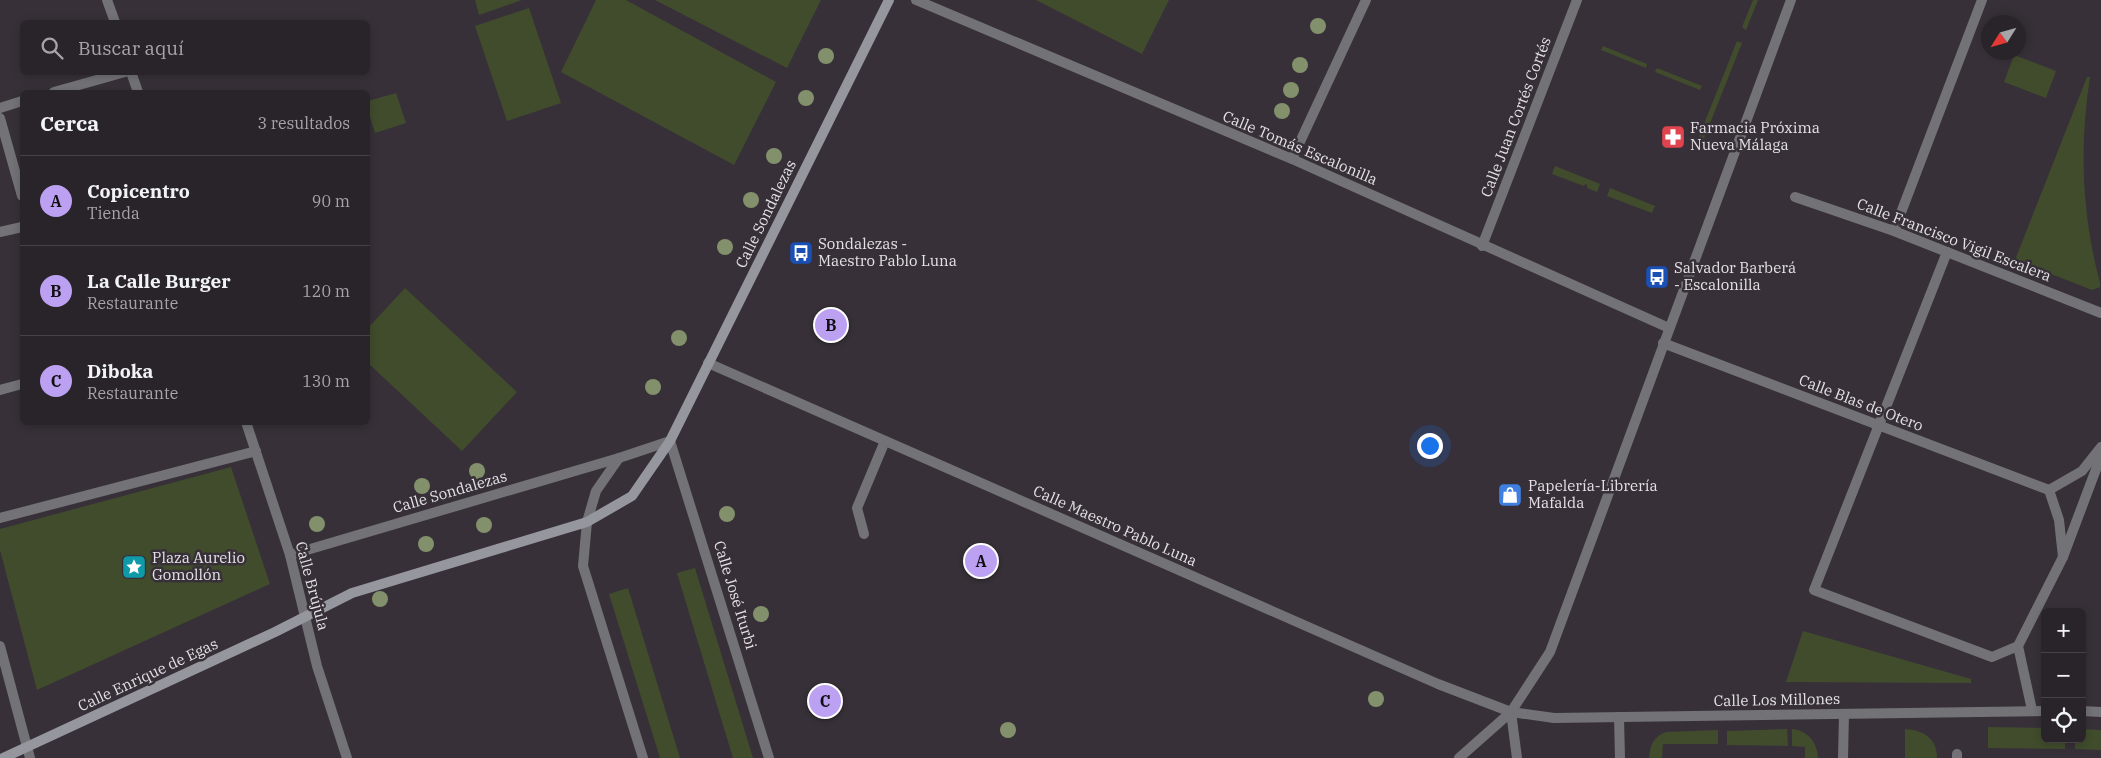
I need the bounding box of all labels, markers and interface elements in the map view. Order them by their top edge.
north arrow [1981,15,2026,60]
search box [20,20,370,75]
icon: search [38,34,66,62]
street label: Calle Juan Cortés Cortés [1476,34,1555,200]
text: Buscar aquí [78,36,184,60]
street label: Calle Tomás Escalonilla [1220,106,1381,189]
text: Cerca [40,109,99,137]
text: 3 resultados [258,113,350,133]
place label: Farmacia Próxima Nueva Málaga [1690,118,1820,154]
pharmacy icon: Farmacia Próxima Nueva Málaga [1660,124,1686,150]
street label: Calle Sondalezas [731,157,800,271]
text: Copicentro [87,179,190,203]
text: A [50,191,62,211]
text: 90 m [312,191,350,211]
street label: Calle Francisco Vigil Escalera [1854,194,2054,285]
text: Tienda [87,203,140,223]
place label: Sondalezas - Maestro Pablo Luna [818,234,957,270]
bus stop icon: Sondalezas - Maestro Pablo Luna [788,240,814,266]
place label: Salvador Barberá - Escalonilla [1674,258,1796,294]
bus stop icon: Salvador Barberá - Escalonilla [1644,264,1670,290]
text: La Calle Burger [87,269,231,293]
text: B [50,281,62,301]
text: 120 m [302,281,350,301]
text: Restaurante [87,293,178,313]
pin: B [815,306,847,344]
text: Diboka [87,359,153,383]
street label: Calle Blas de Otero [1796,370,1926,435]
text: C [51,371,61,391]
text: 130 m [302,371,350,391]
text: Restaurante [87,383,178,403]
your location [1417,433,1443,459]
street label: Calle Sondalezas [390,466,509,517]
place label: Papelería-Librería Mafalda [1528,476,1658,512]
street label: Calle Maestro Pablo Luna [1030,481,1200,570]
shop icon: Papelería-Librería Mafalda [1497,482,1523,508]
street label: Calle José Iturbi [710,538,761,652]
street label: Calle Brújula [292,539,333,632]
pin: A [965,542,997,580]
place label: Plaza Aurelio Gomollón [152,548,245,584]
place icon: Plaza Aurelio Gomollón [121,554,147,580]
map controls [2041,608,2086,743]
button: + [2041,608,2086,653]
street label: Calle Enrique de Egas [75,634,221,715]
button: − [2041,653,2086,698]
pin: C [809,682,841,720]
street label: Calle Los Millones [1713,689,1840,710]
button: locate [2041,698,2086,743]

